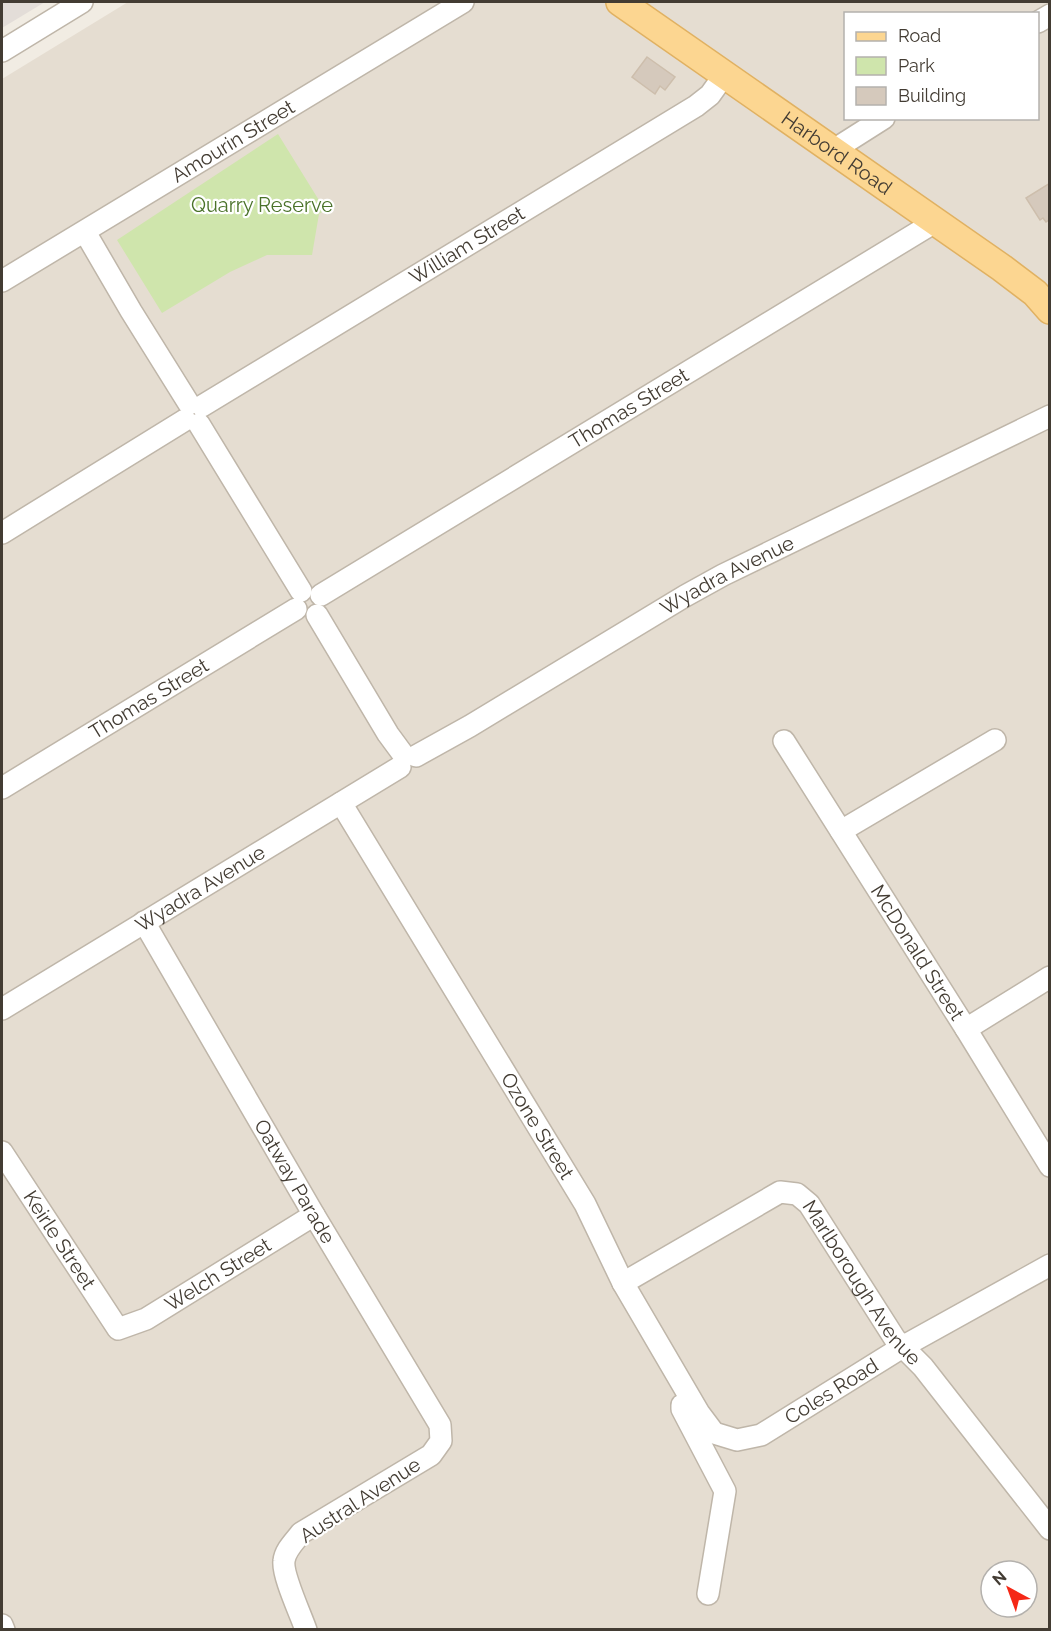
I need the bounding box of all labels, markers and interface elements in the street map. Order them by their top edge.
legend [844,12,1039,120]
text: Road [898,25,941,46]
text: Park [898,55,935,76]
text: Building [898,85,966,106]
street label: Amourin Street [167,95,299,188]
street label: Harbord Road [777,106,897,200]
park label: Quarry Reserve [191,193,333,217]
street label: William Street [405,201,529,289]
street label: Thomas Street [565,363,693,453]
street label: Wyadra Avenue [656,530,798,620]
street label: Thomas Street [85,653,213,744]
street label: Wyadra Avenue [131,840,270,937]
street label: McDonald Street [866,880,969,1025]
street label: Ozone Street [496,1068,579,1184]
street label: Oatway Parade [249,1115,340,1248]
street label: Keirle Street [18,1186,101,1294]
street label: Marlborough Avenue [798,1196,926,1370]
street label: Welch Street [161,1232,276,1316]
street label: Coles Road [780,1353,882,1429]
street label: Austral Avenue [295,1452,425,1548]
north arrow [979,1559,1039,1619]
text: N [989,1567,1010,1589]

